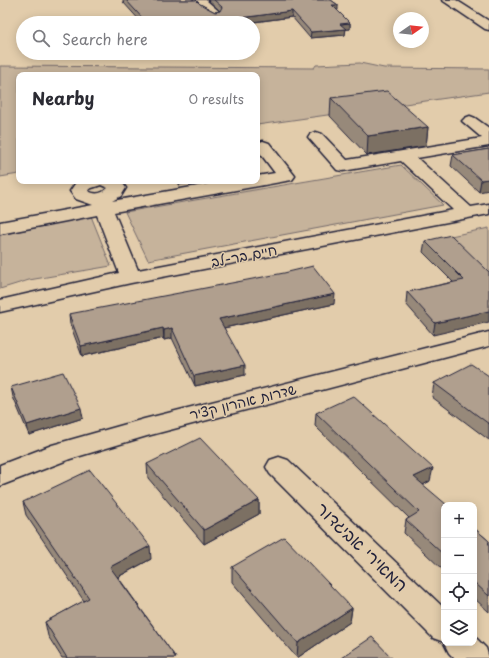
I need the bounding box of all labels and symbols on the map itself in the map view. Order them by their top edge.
north arrow [393,12,429,48]
street label: חיים בר-לב [209,239,279,272]
street label: שדרות אהרון קציר [187,378,299,425]
street label: המאירי אביגדור [311,496,415,597]

